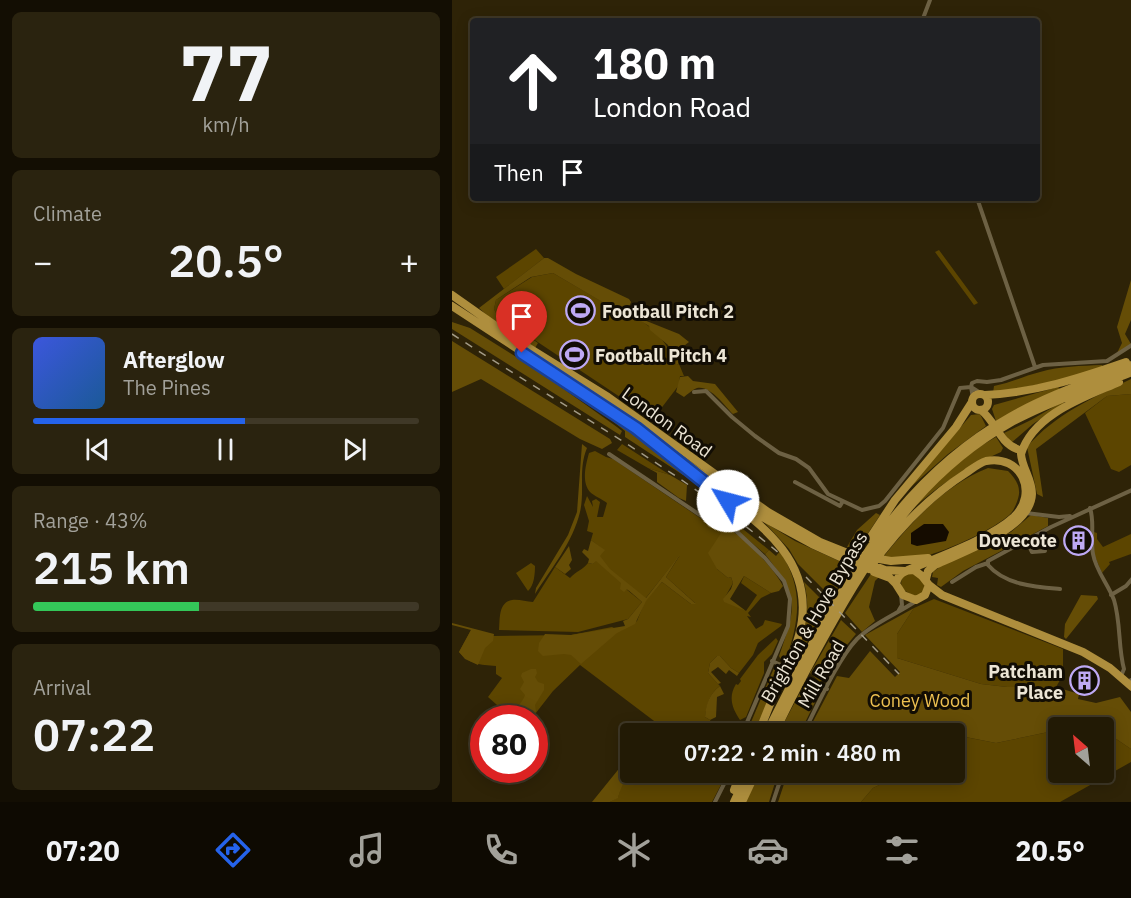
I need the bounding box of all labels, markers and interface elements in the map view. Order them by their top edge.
text: 77 [179,21,273,122]
text: 180 m [593,36,716,91]
icon: ahead [494,42,572,120]
text: London Road [593,89,751,124]
text: km/h [202,111,250,138]
icon: arrive [556,156,589,189]
text: Then [494,158,544,187]
text: Climate [33,200,102,227]
text: 20.5° [168,231,284,289]
text: − [33,240,53,283]
text: + [399,240,419,283]
pin [496,291,547,353]
sports icon: Football Pitch 2 [565,295,597,327]
icon: arrive [505,300,538,333]
place label: Football Pitch 2 [602,300,734,323]
sports icon: Football Pitch 4 [558,339,590,371]
place label: Football Pitch 4 [595,344,727,367]
text: Afterglow [123,345,225,374]
text: The Pines [123,374,211,401]
street label: London Road [618,382,716,462]
icon: previous [81,433,114,466]
icon: pause [209,433,242,466]
icon: next [338,433,371,466]
position arrow [696,469,760,533]
text: Range · 43% [33,507,148,534]
building icon: Dovecote [1062,524,1094,556]
street label: Brighton & Hove Bypass [756,527,872,707]
place label: Dovecote [979,529,1057,552]
text: 215 km [33,538,190,596]
street label: Mill Road [792,636,850,712]
place label: Patcham Place [988,660,1063,704]
building icon: Patcham Place [1068,665,1100,697]
text: Arrival [33,674,91,701]
park label: Coney Wood [870,689,970,712]
text: 07:22 [33,705,155,763]
speed limit sign: 80 [470,705,548,783]
north arrow [1048,717,1114,783]
map controls [1048,717,1114,783]
text: 07:22 · 2 min · 480 m [684,738,901,767]
icon: directions [212,829,254,871]
icon: music [346,829,388,871]
icon: phone [480,829,522,871]
icon: climate [613,829,655,871]
icon: car [747,829,789,871]
icon: filters [881,829,923,871]
text: 07:20 [46,833,120,868]
text: 20.5° [1015,833,1085,868]

